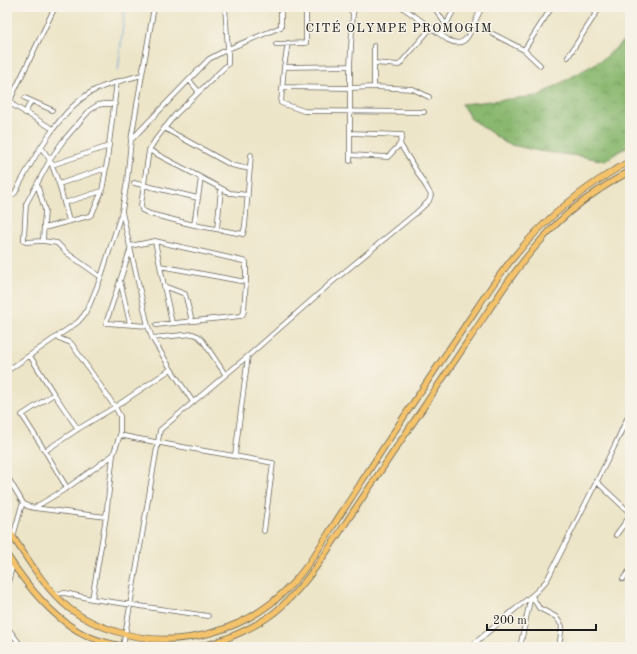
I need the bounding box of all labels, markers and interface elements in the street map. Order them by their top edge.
district label: CITÉ OLYMPE PROMOGIM [305,20,493,35]
scale bar [487,606,596,632]
text: 200 m [493,615,527,627]

